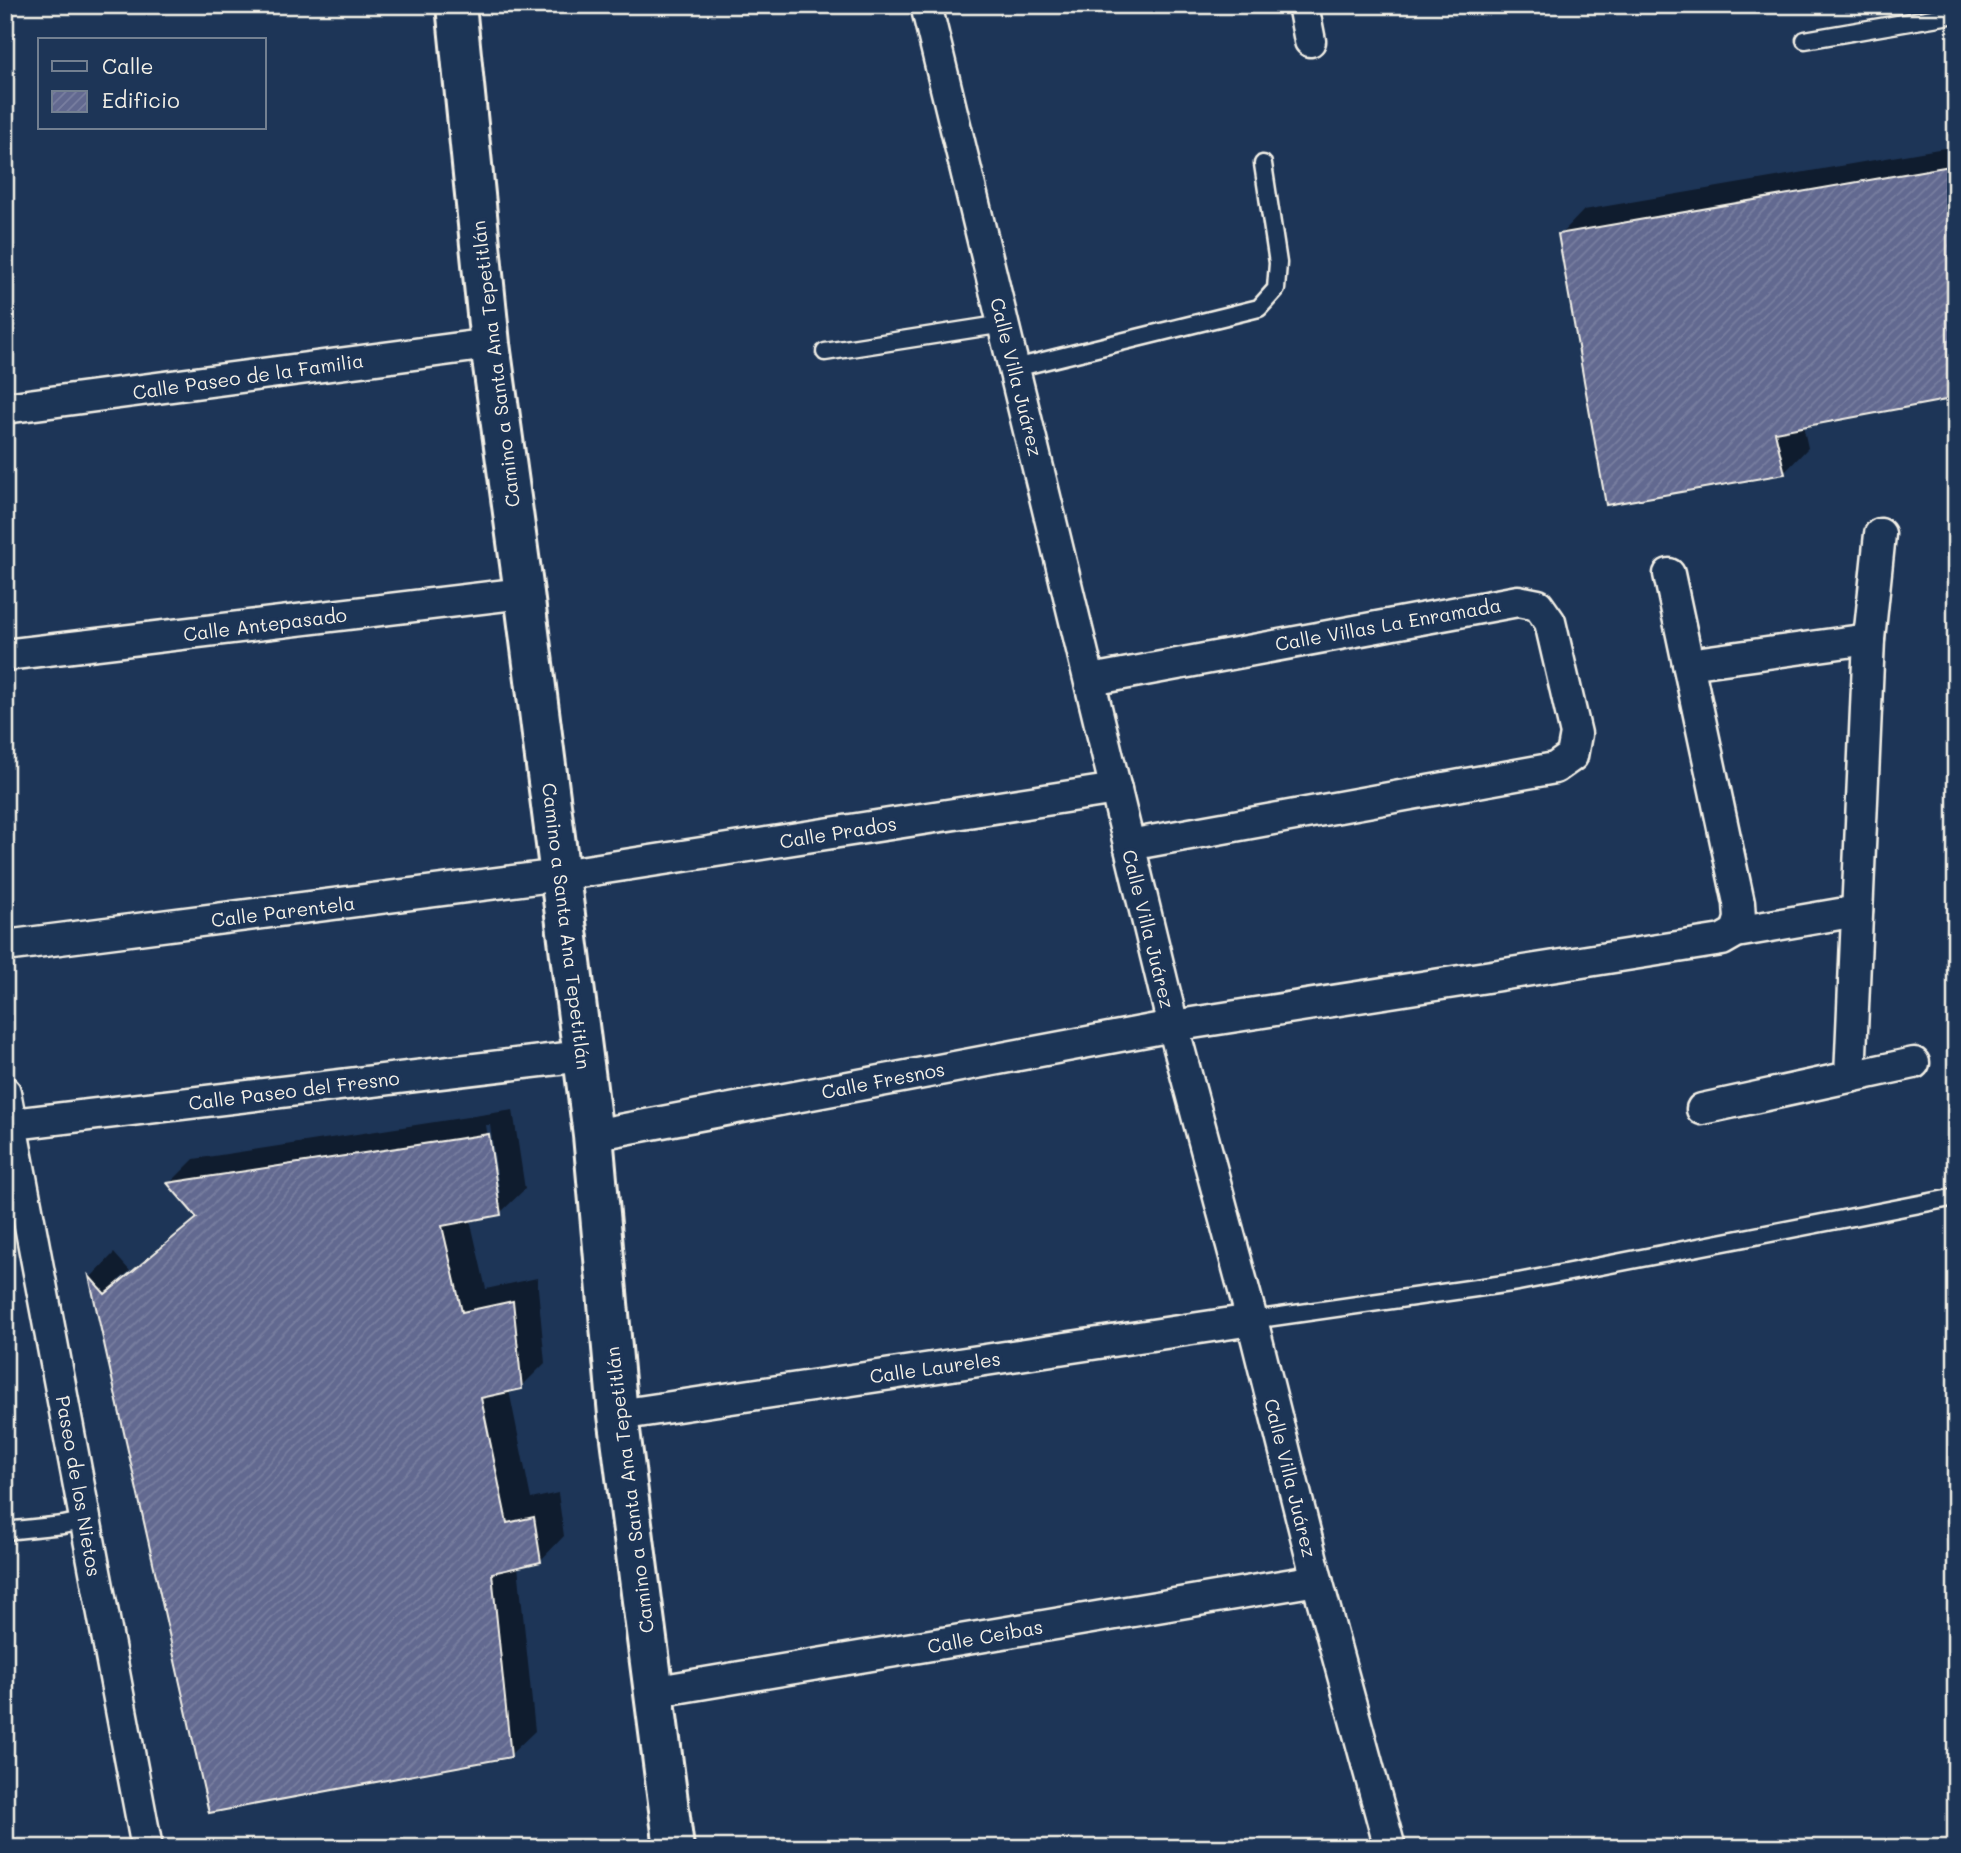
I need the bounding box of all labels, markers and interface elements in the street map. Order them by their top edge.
legend [38,38,266,130]
text: Calle [102,52,154,79]
text: Edificio [102,86,180,113]
street label: Camino a Santa Ana Tepetitlán [465,219,525,509]
street label: Calle Villa Juárez [985,295,1049,459]
street label: Calle Paseo de la Familia [131,347,365,405]
street label: Calle Villas La Enramada [1273,592,1503,656]
street label: Calle Antepasado [182,602,348,646]
street label: Camino a Santa Ana Tepetitlán [537,781,597,1071]
street label: Calle Prados [778,810,898,854]
street label: Calle Villa Juárez [1117,847,1181,1011]
street label: Calle Parentela [210,890,356,932]
street label: Calle Fresnos [819,1056,947,1104]
street label: Calle Paseo del Fresno [187,1065,401,1115]
street label: Camino a Santa Ana Tepetitlán [599,1345,659,1635]
street label: Calle Laureles [868,1345,1002,1389]
street label: Paseo de los Nietos [51,1393,107,1579]
street label: Calle Villa Juárez [1259,1396,1323,1560]
street label: Calle Ceibas [925,1614,1045,1658]

